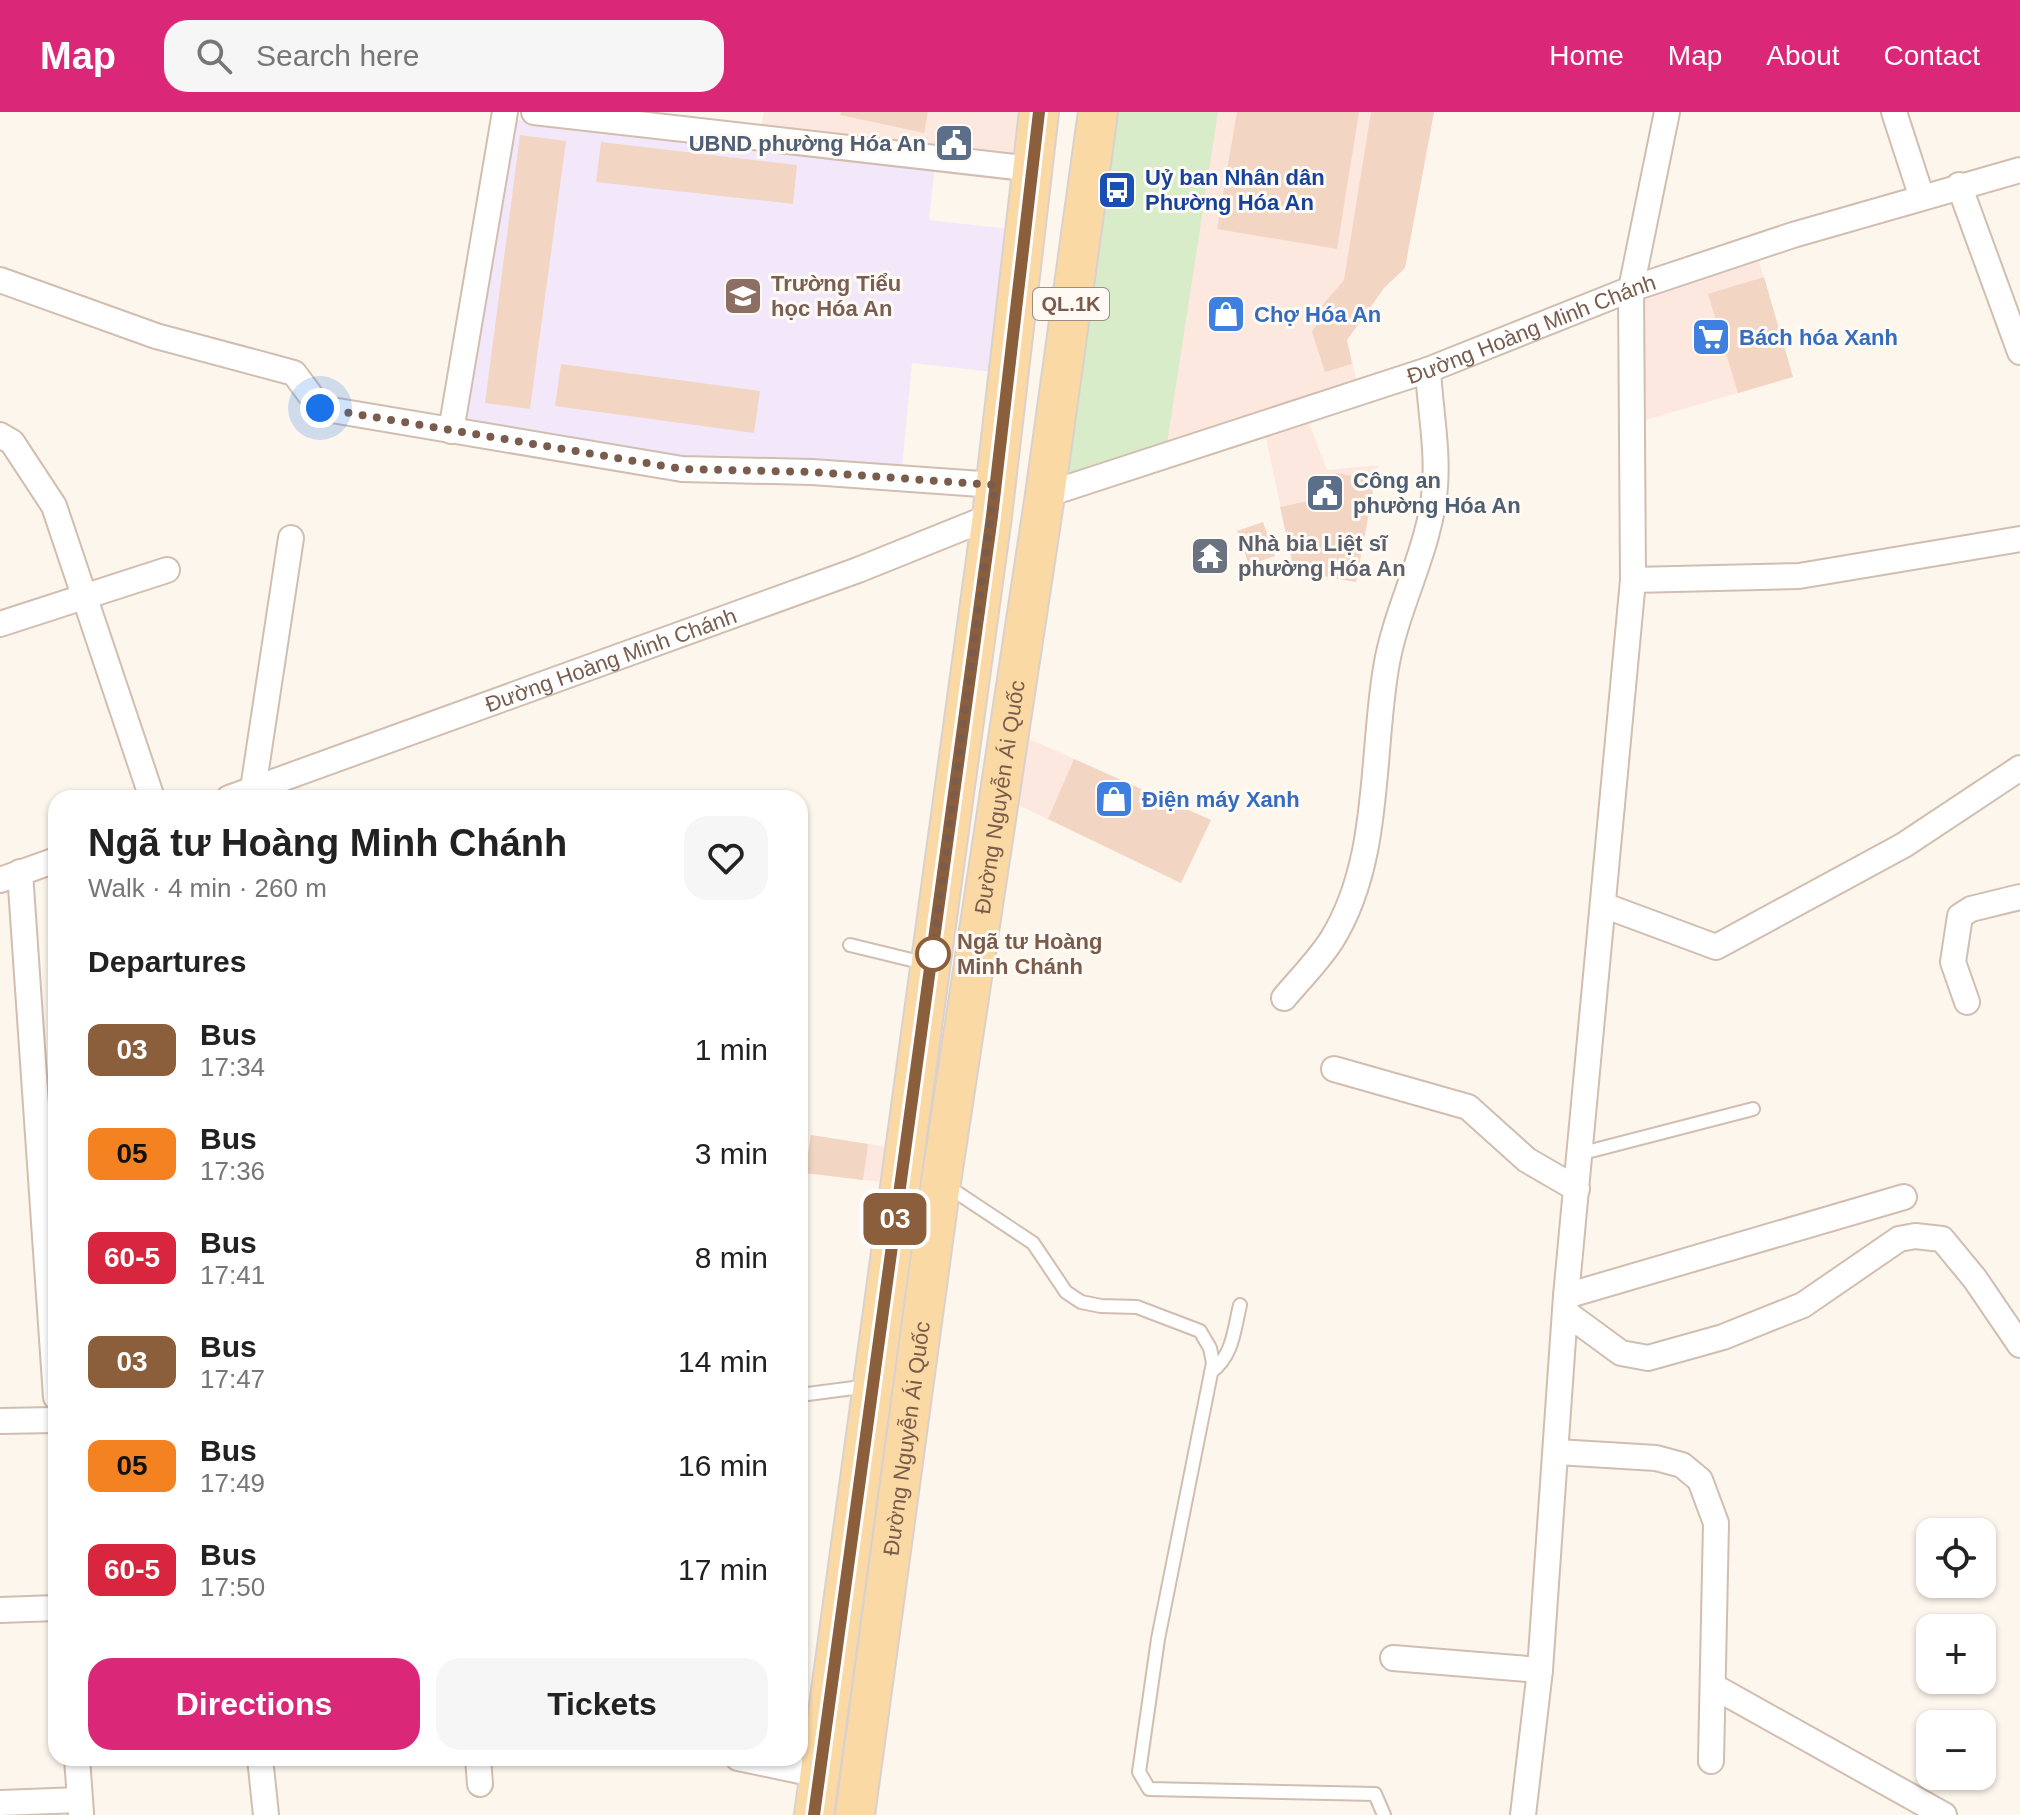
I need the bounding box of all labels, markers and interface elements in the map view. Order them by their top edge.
search box [164,20,724,92]
icon: search [192,34,236,78]
text: Map [40,35,116,77]
text: Search here [256,39,419,72]
text: Home [1549,40,1624,71]
text: Map [1668,40,1722,71]
text: About [1766,40,1840,71]
text: Contact [1884,40,1980,71]
public building icon: UBND phường Hóa An [933,122,975,164]
place label: UBND phường Hóa An [689,131,926,156]
place label: Uỷ ban Nhân dân Phường Hóa An [1145,165,1325,215]
bus stop icon: Uỷ ban Nhân dân Phường Hóa An [1096,169,1138,211]
street label: Đường Hoàng Minh Chánh [1404,270,1659,389]
place label: Trường Tiểu học Hóa An [771,271,901,321]
school or university icon: Trường Tiểu học Hóa An [722,275,764,317]
road number: QL.1K [1033,288,1109,320]
shop icon: Chợ Hóa An [1205,293,1247,335]
place label: Chợ Hóa An [1254,302,1381,327]
supermarket icon: Bách hóa Xanh [1690,316,1732,358]
place label: Bách hóa Xanh [1739,325,1898,350]
your location [300,388,340,428]
place label: Công an phường Hóa An [1353,468,1521,518]
public building icon: Công an phường Hóa An [1304,472,1346,514]
place label: Nhà bia Liệt sĩ phường Hóa An [1238,531,1406,581]
temple icon: Nhà bia Liệt sĩ phường Hóa An [1189,535,1231,577]
street label: Đường Hoàng Minh Chánh [482,603,740,717]
street label: Đường Nguyễn Ái Quốc [970,679,1030,916]
shop icon: Điện máy Xanh [1093,778,1135,820]
place label: Điện máy Xanh [1142,787,1300,812]
button: heart [684,816,768,900]
text: Ngã tư Hoàng Minh Chánh [88,822,567,864]
text: Walk · 4 min · 260 m [88,873,327,903]
place label: Ngã tư Hoàng Minh Chánh [957,929,1102,979]
marker: Ngã tư Hoàng Minh Chánh [916,937,950,971]
text: Departures [88,945,246,978]
text: Bus [200,1018,257,1051]
text: 1 min [695,1033,768,1066]
text: 03 [116,1034,148,1065]
text: 17:34 [200,1052,265,1082]
text: Bus [200,1122,257,1155]
text: 3 min [695,1137,768,1170]
text: 05 [116,1138,148,1169]
text: 17:36 [200,1156,265,1186]
line badge: 03 [859,1193,931,1245]
text: 03 [879,1203,911,1234]
text: Bus [200,1226,257,1259]
text: 8 min [695,1241,768,1274]
text: 60-5 [104,1242,160,1273]
text: 17:41 [200,1260,265,1290]
street label: Đường Nguyễn Ái Quốc [878,1320,935,1557]
text: Bus [200,1330,257,1363]
text: 14 min [678,1345,768,1378]
text: 03 [116,1346,148,1377]
text: 17:47 [200,1364,265,1394]
text: Bus [200,1434,257,1467]
text: 16 min [678,1449,768,1482]
text: 05 [116,1450,148,1481]
text: 17:49 [200,1468,265,1498]
map controls [1916,1518,1996,1790]
button: locate [1916,1518,1996,1598]
text: Bus [200,1538,257,1571]
text: 17 min [678,1553,768,1586]
text: 60-5 [104,1554,160,1585]
text: 17:50 [200,1572,265,1602]
button: + [1916,1614,1996,1694]
button: Directions [88,1658,420,1750]
button: Tickets [436,1658,768,1750]
button: − [1916,1710,1996,1790]

